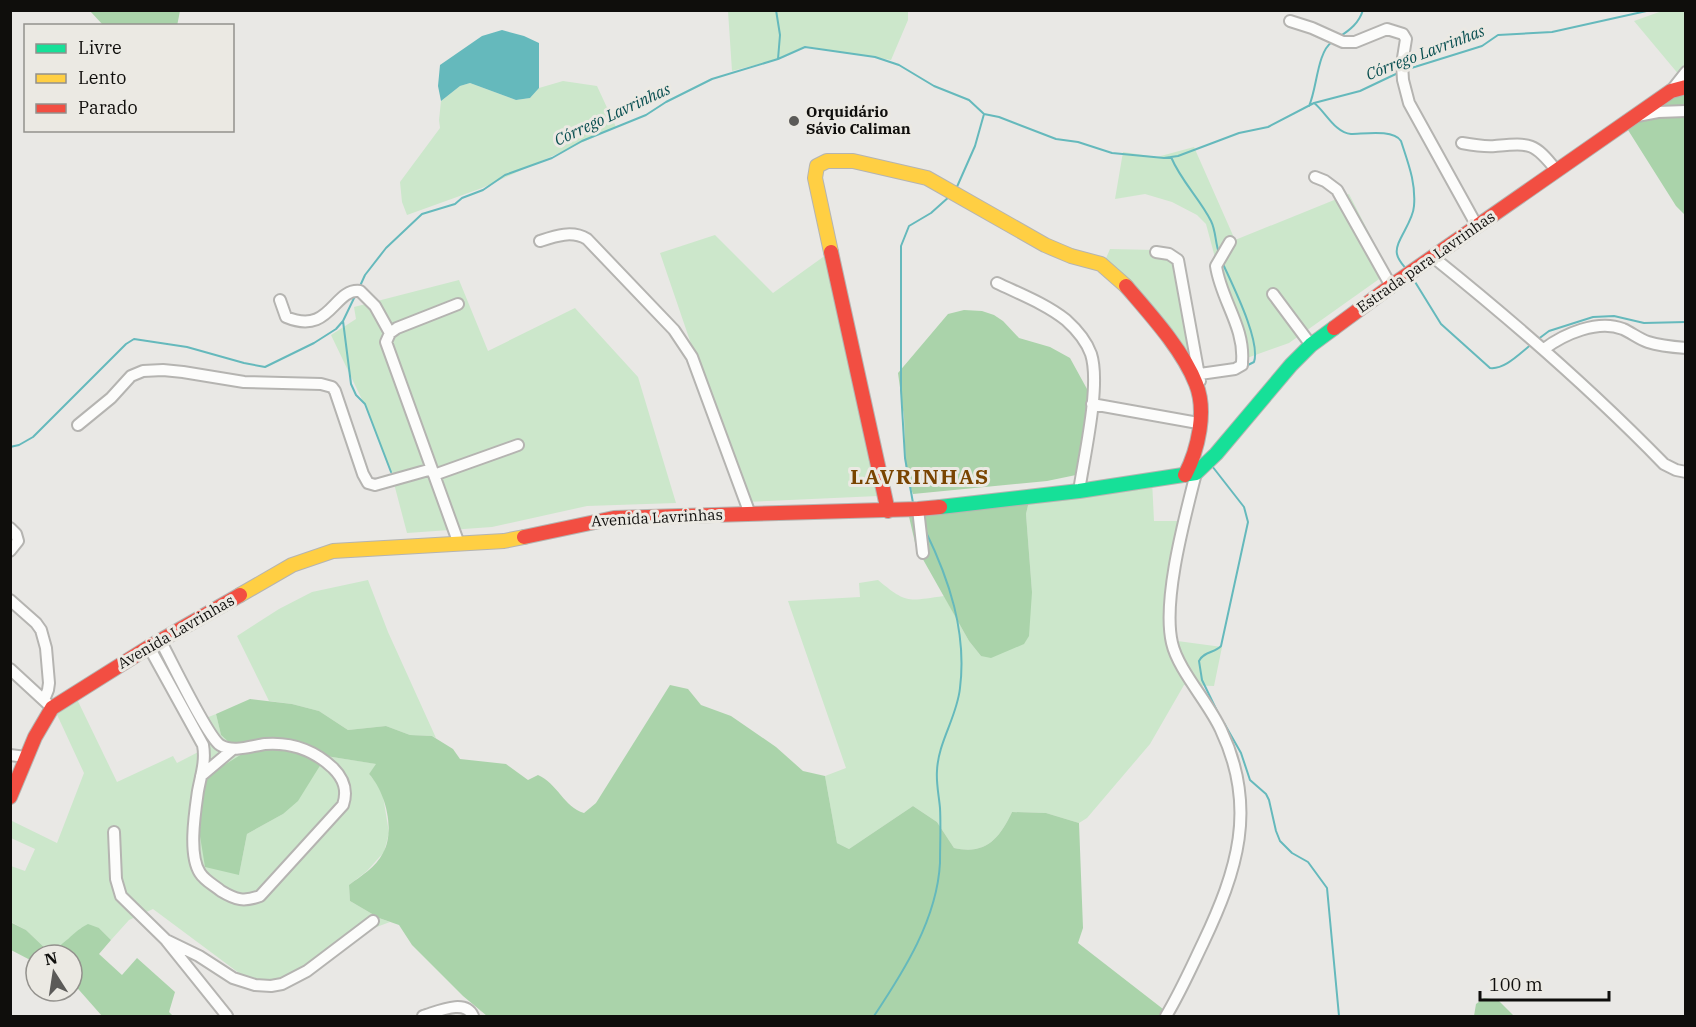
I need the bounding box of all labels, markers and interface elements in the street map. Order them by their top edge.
water label: Córrego Lavrinhas [1363,20,1487,84]
legend [24,24,234,132]
text: Livre [78,36,122,59]
text: Lento [78,66,126,89]
water label: Córrego Lavrinhas [551,78,673,150]
text: Parado [78,96,138,119]
place label: Orquidário Sávio Caliman [806,102,911,138]
marker: Orquidário Sávio Caliman [787,114,801,128]
street label: Estrada para Lavrinhas [1353,207,1498,317]
district label: LAVRINHAS [850,462,990,490]
street label: Avenida Lavrinhas [591,505,723,530]
street label: Avenida Lavrinhas [114,590,238,673]
north arrow [24,943,84,1003]
text: N [43,947,59,969]
scale bar [1480,964,1609,1002]
text: 100 m [1489,973,1543,996]

